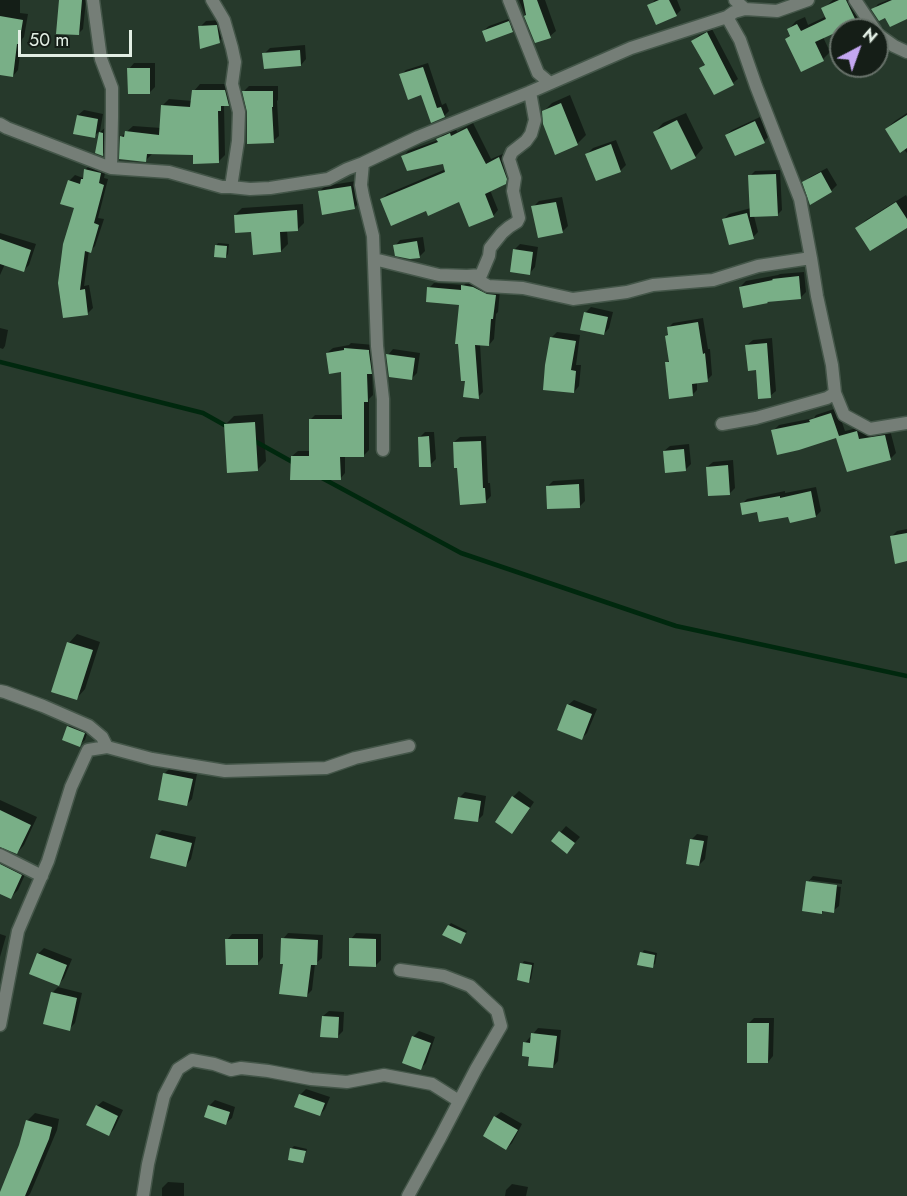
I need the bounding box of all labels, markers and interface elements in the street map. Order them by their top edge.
scale bar [21,18,135,56]
north arrow [829,18,889,78]
text: N [857,23,882,48]
text: 50 m [29,27,69,53]

